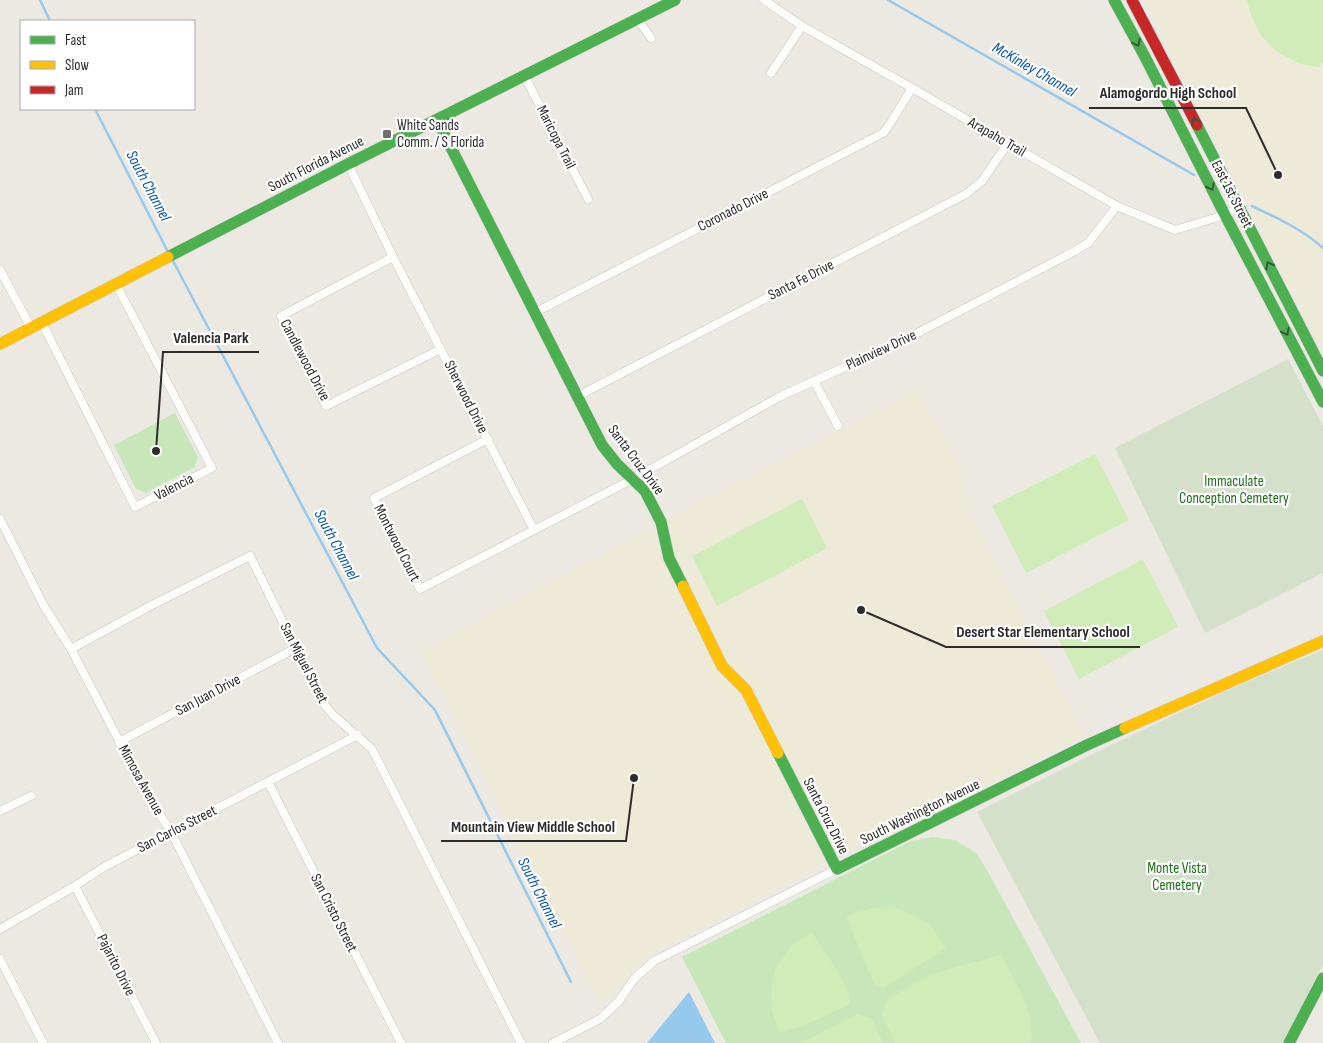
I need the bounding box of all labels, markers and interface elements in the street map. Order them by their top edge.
legend [20,20,195,110]
text: Fast [65,31,87,50]
water label: McKinley Channel [989,38,1080,102]
one-way arrow [1131,38,1141,47]
text: Slow [65,56,89,75]
callout: Alamogordo High School [1089,77,1246,108]
text: Jam [64,81,83,100]
text: Alamogordo High School [1099,84,1236,103]
street label: Maricopa Trail [532,102,580,172]
street label: Arapaho Trail [964,112,1029,161]
place label: White Sands Comm. / S Florida [397,116,484,152]
one-way arrow [1191,117,1201,126]
marker: White Sands Comm. / S Florida [381,128,393,140]
street label: South Florida Avenue [265,132,367,196]
water label: South Channel [122,147,175,225]
street label: East 1st Street [1207,157,1257,231]
one-way arrow [1205,182,1215,191]
street label: Coronado Drive [694,184,772,236]
street label: Santa Fe Drive [765,255,837,305]
one-way arrow [1265,261,1275,270]
street label: Candlewood Drive [276,316,334,404]
callout: Valencia Park [163,321,259,352]
street label: Plainview Drive [843,325,919,375]
one-way arrow [1280,326,1290,335]
text: Valencia Park [173,329,249,348]
street label: Sherwood Drive [440,357,492,437]
street label: Santa Cruz Drive [603,421,669,499]
street label: Valencia [151,469,197,505]
park label: Immaculate Conception Cemetery [1179,472,1289,508]
street label: Montwood Court [369,501,425,585]
water label: South Channel [310,506,363,584]
callout: Desert Star Elementary School [946,616,1140,647]
street label: San Miguel Street [276,620,333,707]
text: Desert Star Elementary School [956,623,1130,642]
street label: San Juan Drive [172,670,244,720]
street label: Mimosa Avenue [114,741,168,819]
street label: Santa Cruz Drive [799,775,853,857]
street label: South Washington Avenue [857,775,983,849]
street label: San Carlos Street [134,801,220,857]
callout: Mountain View Middle School [441,810,626,841]
text: Mountain View Middle School [451,818,615,837]
water label: South Channel [513,854,565,933]
park label: Monte Vista Cemetery [1147,859,1207,895]
street label: San Cristo Street [306,871,362,956]
street label: Pajarito Drive [92,931,140,999]

